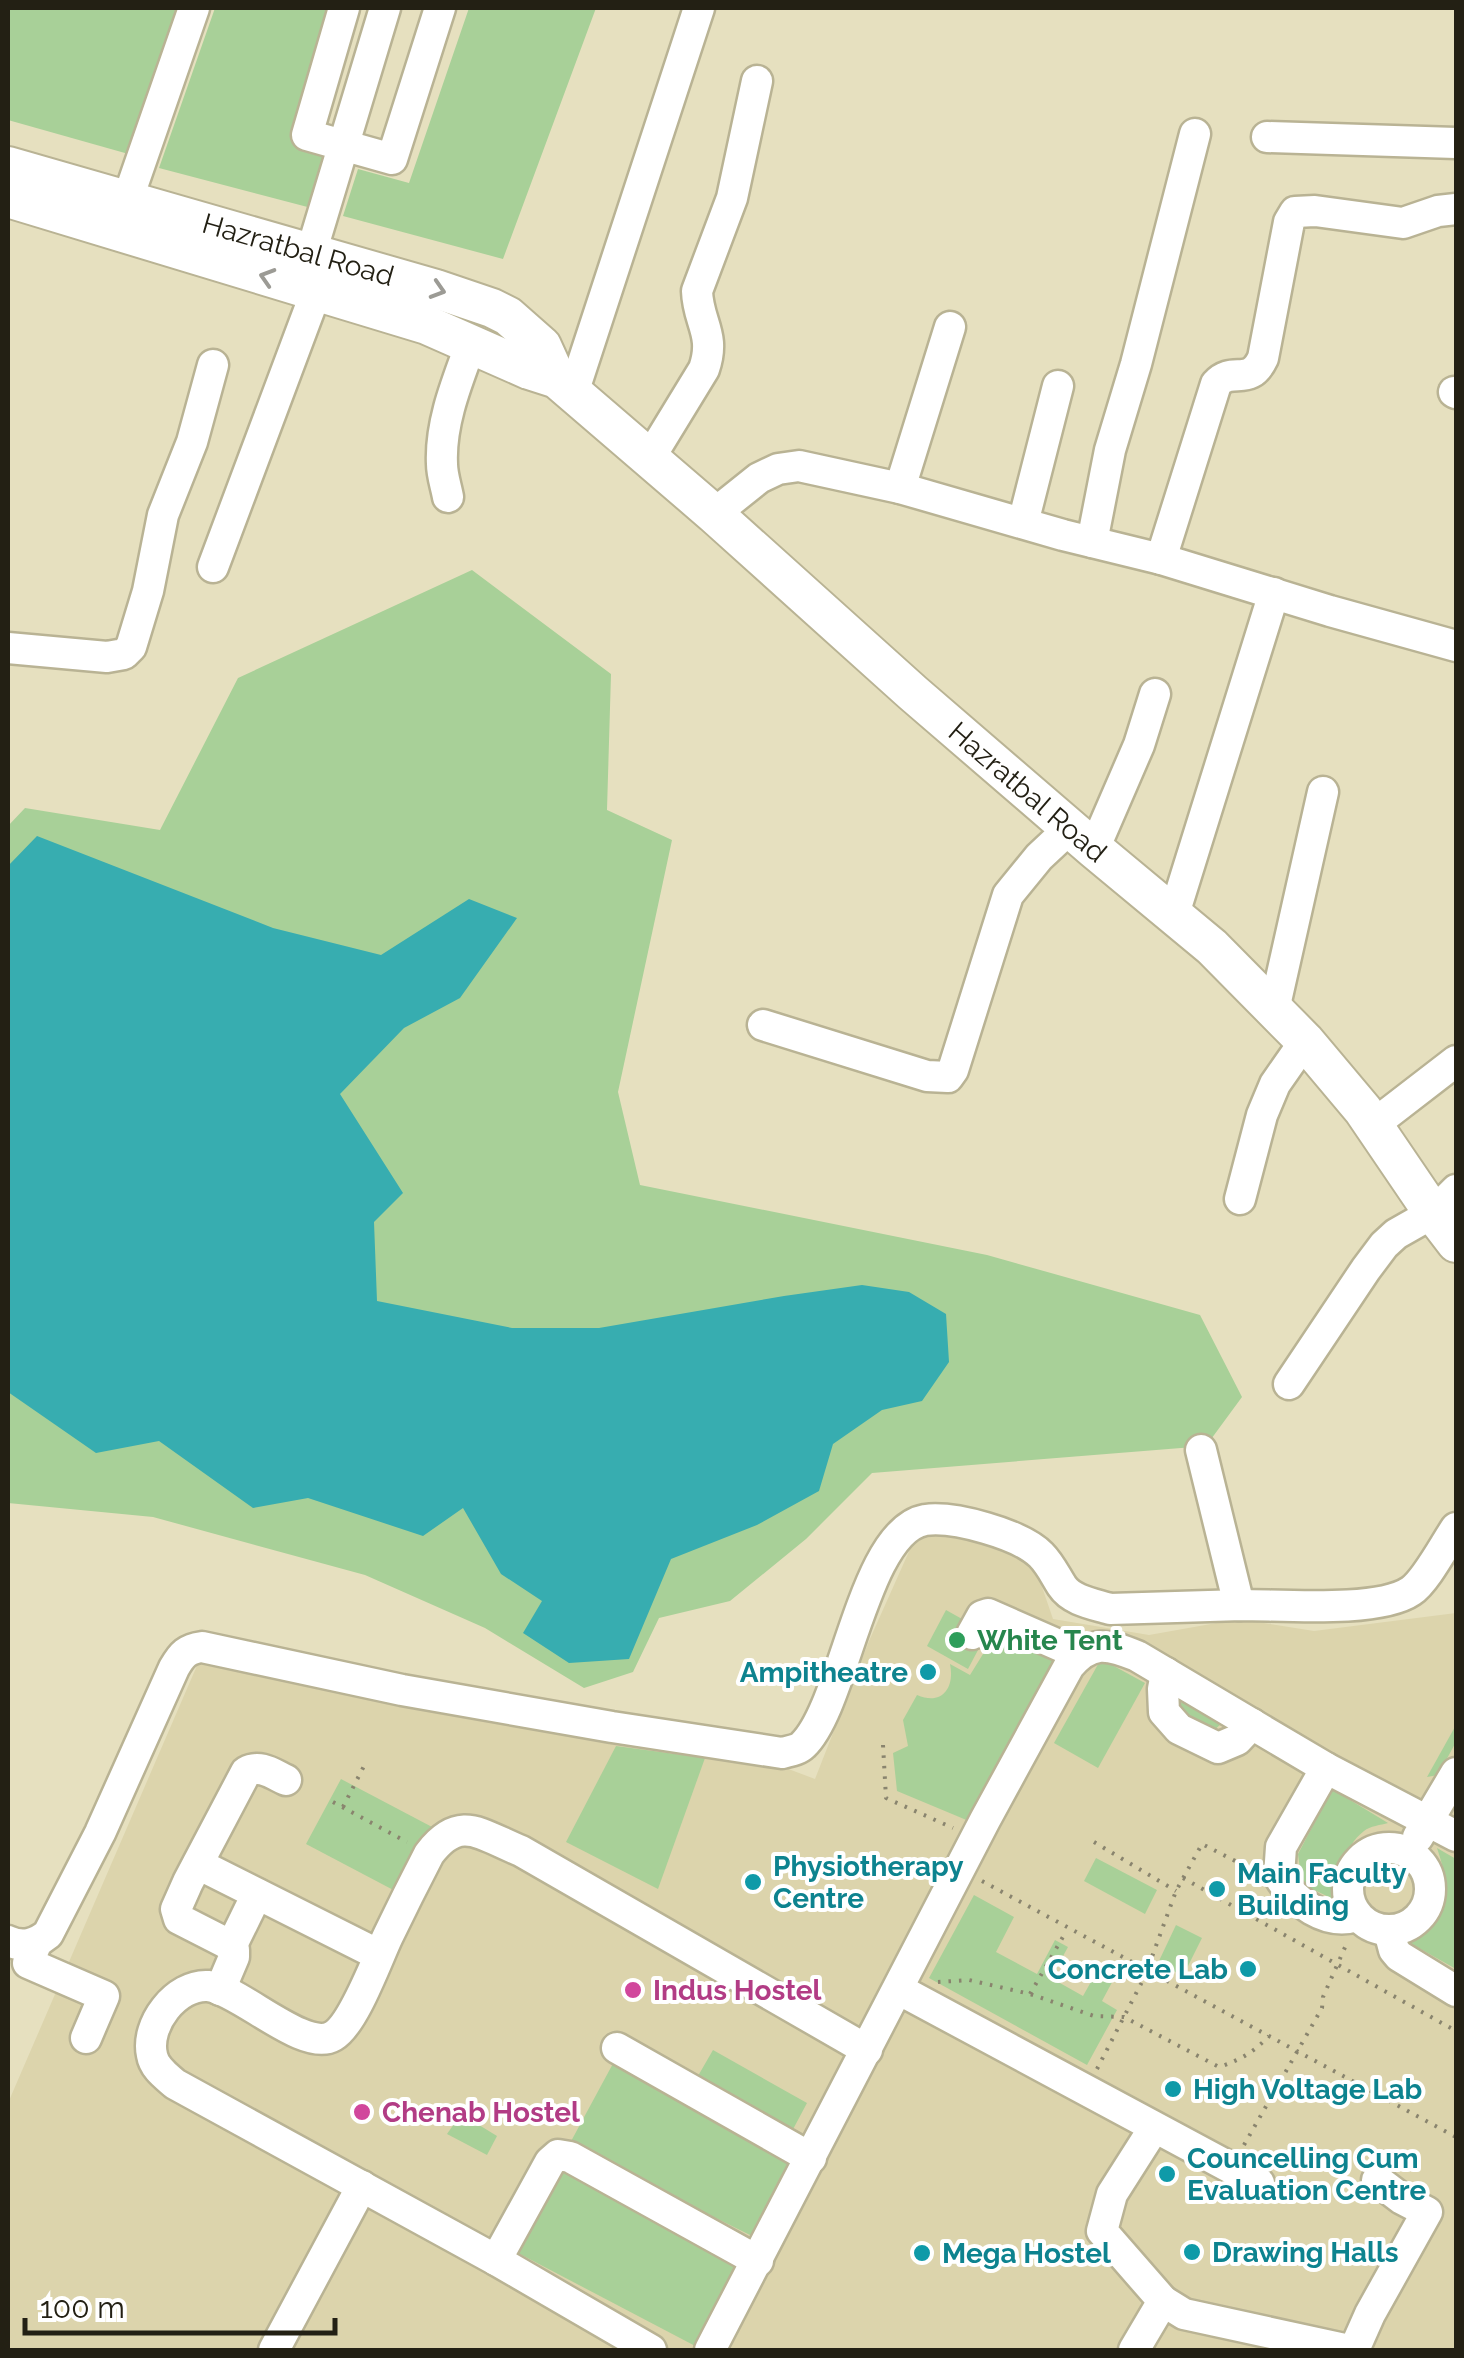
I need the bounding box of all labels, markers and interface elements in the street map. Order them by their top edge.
street label: Hazratbal Road [199,207,398,293]
one-way arrow [259,268,276,289]
one-way arrow [428,278,445,299]
street label: Hazratbal Road [942,715,1113,869]
place label: White Tent [977,1624,1123,1657]
marker: White Tent [946,1629,968,1651]
place label: Ampitheatre [740,1656,908,1689]
marker: Ampitheatre [917,1661,939,1683]
place label: Physiotherapy Centre [773,1850,964,1915]
place label: Main Faculty Building [1237,1857,1407,1922]
marker: Physiotherapy Centre [742,1871,764,1893]
marker: Main Faculty Building [1206,1878,1228,1900]
place label: Concrete Lab [1048,1953,1228,1986]
marker: Concrete Lab [1237,1958,1259,1980]
place label: Indus Hostel [653,1974,822,2007]
marker: Indus Hostel [622,1979,644,2001]
place label: High Voltage Lab [1193,2073,1422,2106]
marker: High Voltage Lab [1162,2078,1184,2100]
place label: Chenab Hostel [382,2096,580,2129]
marker: Chenab Hostel [351,2101,373,2123]
place label: Councelling Cum Evaluation Centre [1187,2142,1426,2207]
marker: Councelling Cum Evaluation Centre [1156,2163,1178,2185]
place label: Drawing Halls [1212,2236,1399,2269]
place label: Mega Hostel [942,2237,1111,2270]
marker: Drawing Halls [1181,2241,1203,2263]
marker: Mega Hostel [911,2242,933,2264]
scale bar [25,2273,335,2335]
text: 100 m [40,2290,125,2325]

